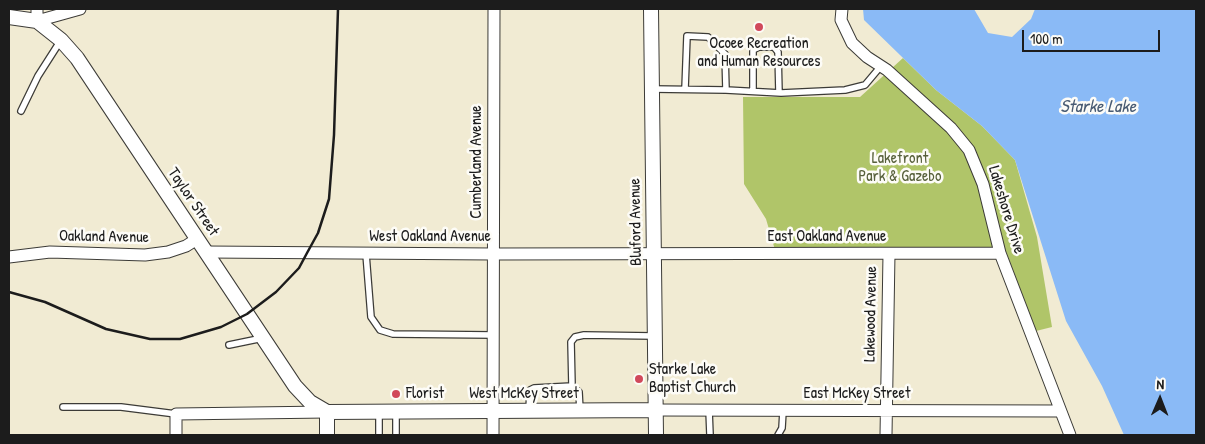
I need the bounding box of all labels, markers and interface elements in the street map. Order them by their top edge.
scale bar [1025,20,1162,52]
marker: Ocoee Recreation and Human Resources [753,21,765,33]
text: 100 m [1030,28,1063,49]
place label: Ocoee Recreation and Human Resources [698,34,820,72]
water label: Starke Lake [1060,96,1136,118]
street label: Cumberland Avenue [467,105,487,219]
park label: Lakefront Park & Gazebo [859,149,941,187]
street label: Taylor Street [163,164,223,240]
street label: Lakeshore Drive [984,164,1028,256]
street label: Bluford Avenue [626,178,646,266]
street label: Oakland Avenue [59,227,149,247]
street label: West Oakland Avenue [369,227,491,247]
street label: East Oakland Avenue [768,227,886,247]
street label: Lakewood Avenue [861,266,881,362]
place label: Starke Lake Baptist Church [649,360,736,398]
marker: Starke Lake Baptist Church [633,373,645,385]
north arrow [1135,374,1185,424]
text: N [1156,374,1164,393]
place label: Florist [406,384,444,404]
street label: West McKey Street [469,384,579,404]
street label: East McKey Street [804,384,910,404]
marker: Florist [390,388,402,400]

